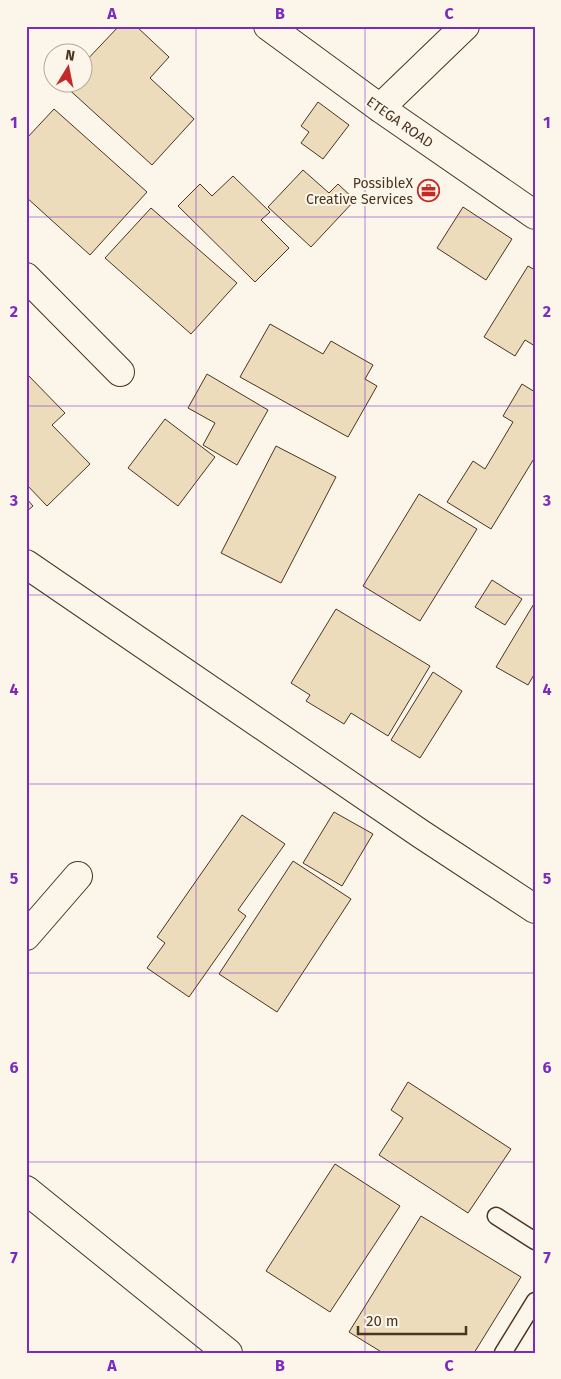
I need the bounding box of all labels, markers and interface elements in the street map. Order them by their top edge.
text: A [106,4,117,23]
text: B [275,4,285,23]
text: C [444,4,454,23]
north arrow [42,42,92,92]
text: N [64,47,76,65]
street label: ETEGA ROAD [363,93,436,152]
text: 1 [10,113,18,132]
text: 1 [543,113,551,132]
place label: PossibleX Creative Services [306,175,413,208]
office icon: PossibleX Creative Services [417,179,441,203]
text: 2 [10,302,18,321]
text: 2 [543,302,551,321]
text: 3 [9,491,18,510]
text: 3 [542,491,551,510]
text: 4 [9,680,19,699]
text: 4 [542,680,552,699]
text: 5 [10,869,19,888]
text: 5 [543,869,552,888]
text: 6 [9,1058,19,1077]
text: 6 [542,1058,552,1077]
text: 7 [10,1248,18,1267]
text: 7 [543,1248,551,1267]
scale bar [358,1304,466,1336]
text: 20 m [366,1312,399,1330]
text: A [106,1356,117,1375]
text: B [275,1356,285,1375]
text: C [444,1356,454,1375]

